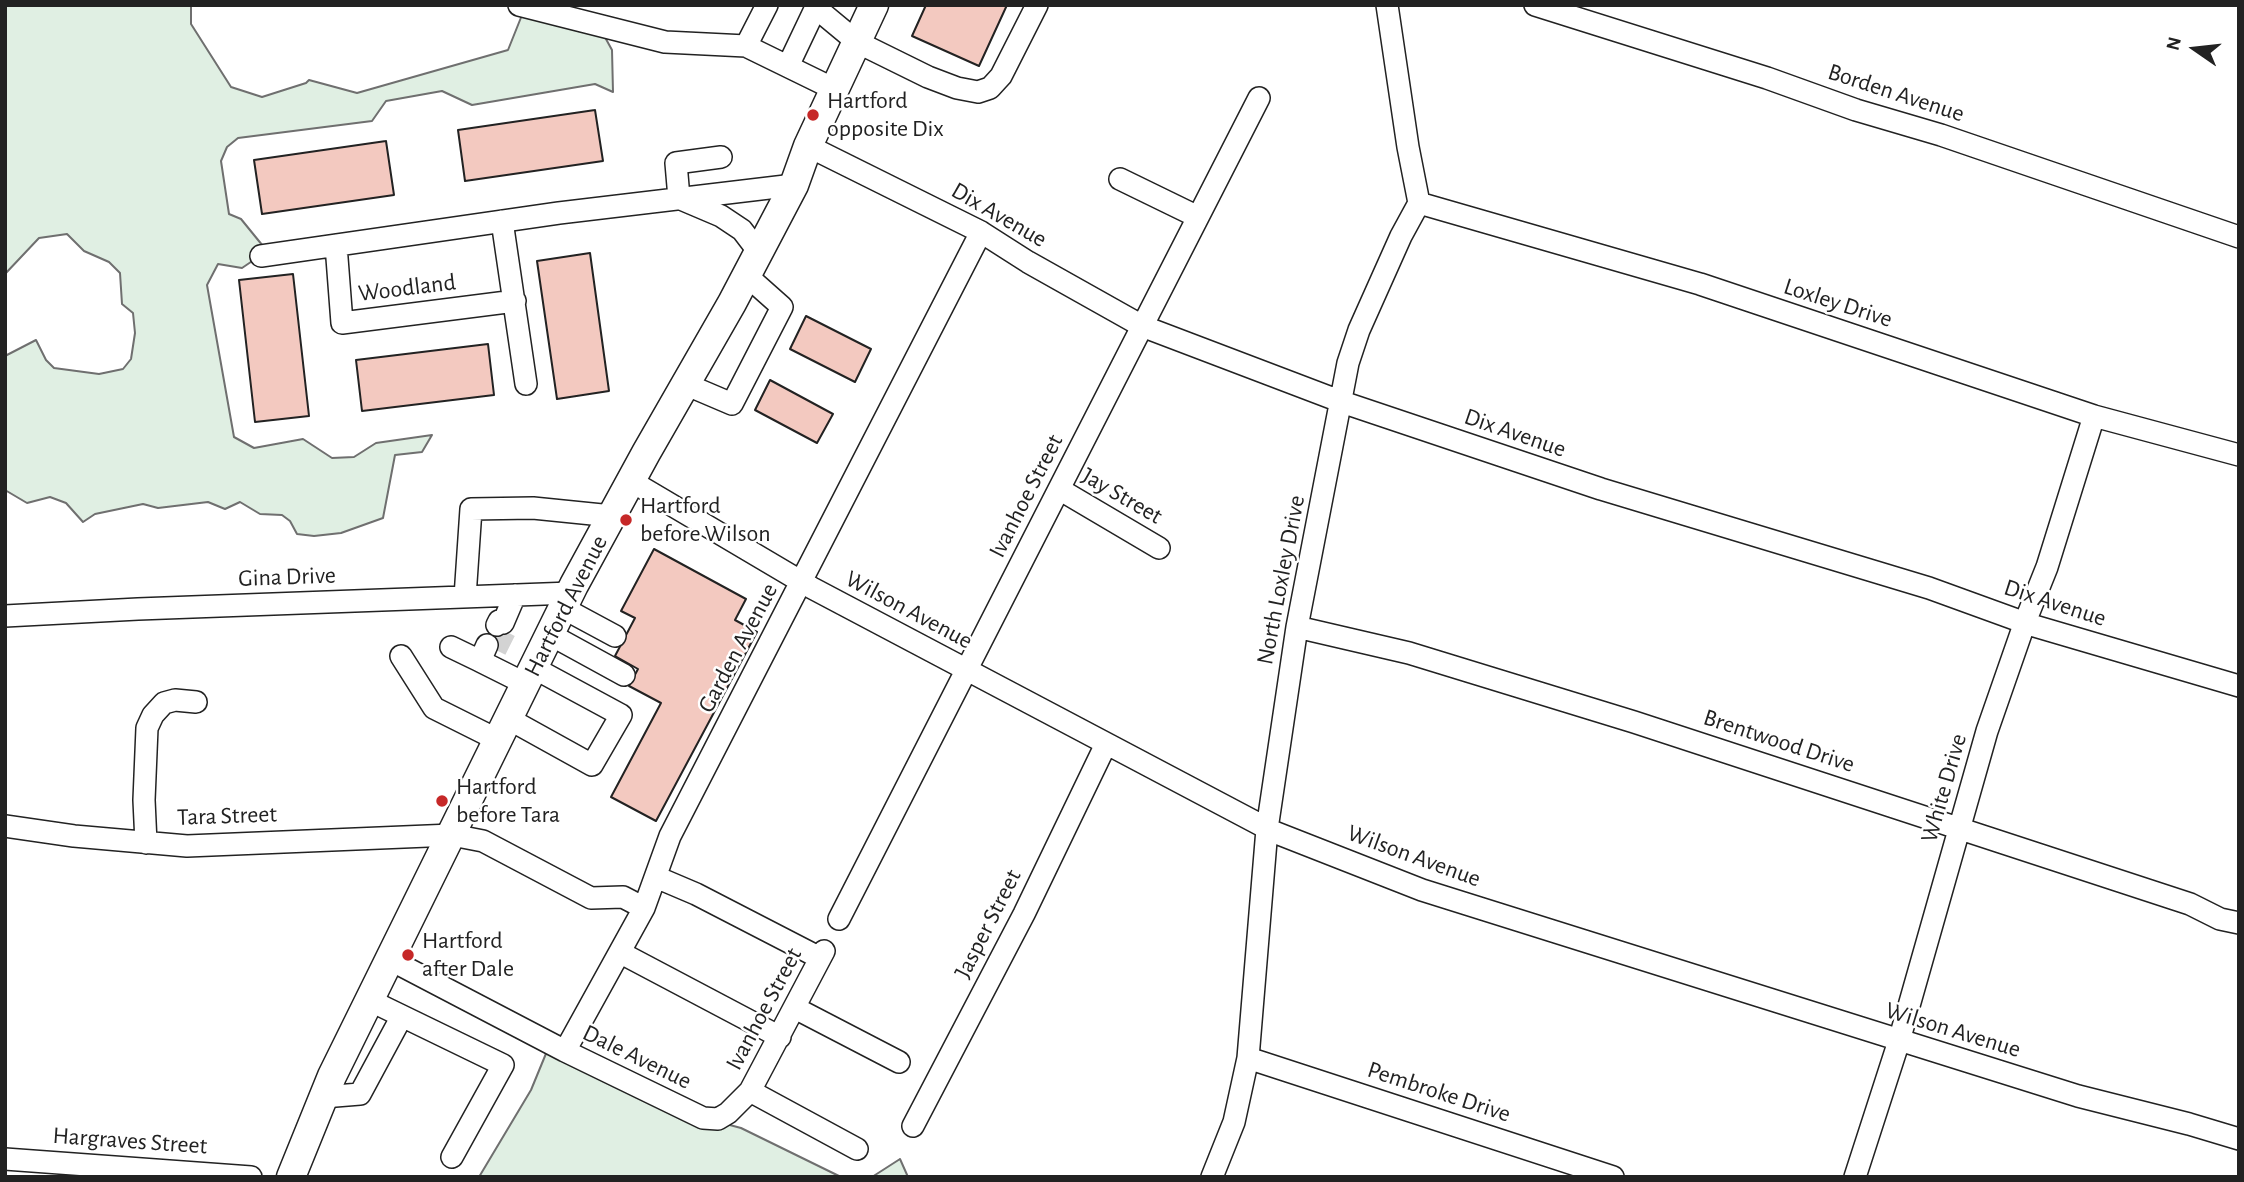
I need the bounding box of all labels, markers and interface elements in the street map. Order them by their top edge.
north arrow [2160,14,2230,84]
text: N [2163,35,2185,53]
street label: Borden Avenue [1824,57,1968,129]
place label: Hartford opposite Dix [827,87,944,143]
marker: Hartford opposite Dix [805,107,821,123]
street label: Dix Avenue [946,176,1052,254]
street label: Woodland [357,268,457,308]
street label: Loxley Drive [1780,272,1896,334]
street label: Dix Avenue [1460,402,1570,464]
street label: Ivanhoe Street [983,430,1069,562]
street label: Jay Street [1077,461,1167,531]
place label: Hartford before Wilson [640,492,771,548]
street label: North Loxley Drive [1250,493,1312,667]
marker: Hartford before Wilson [618,512,634,528]
street label: Hartford Avenue [518,531,614,681]
street label: Gina Drive [238,561,336,593]
street label: Wilson Avenue [840,564,978,656]
street label: Dix Avenue [2000,573,2110,633]
street label: Garden Avenue [692,578,784,718]
street label: Brentwood Drive [1700,703,1858,779]
street label: White Drive [1915,730,1973,846]
place label: Hartford before Tara [456,773,560,829]
marker: Hartford before Tara [434,793,450,809]
street label: Tara Street [176,800,278,832]
street label: Wilson Avenue [1343,819,1485,893]
street label: Jasper Street [948,865,1028,983]
place label: Hartford after Dale [422,927,514,983]
street label: Ivanhoe Street [720,943,808,1075]
marker: Hartford after Dale [400,947,416,963]
street label: Wilson Avenue [1882,996,2024,1064]
street label: Dale Avenue [578,1018,696,1096]
street label: Pembroke Drive [1364,1055,1514,1129]
street label: Hargraves Street [52,1121,208,1161]

